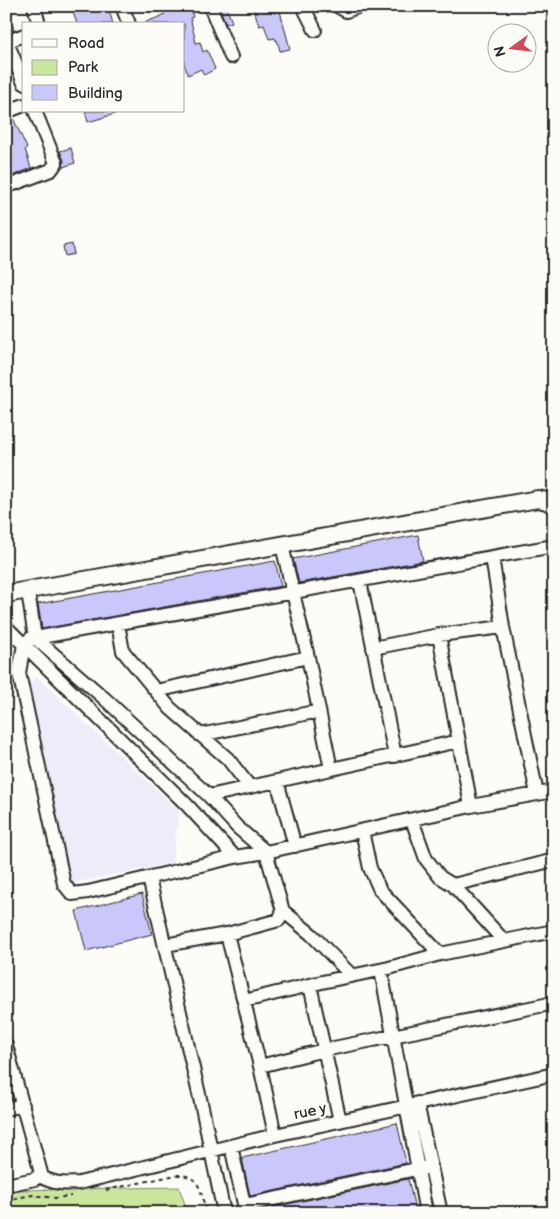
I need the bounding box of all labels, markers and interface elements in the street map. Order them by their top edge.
legend [22,22,185,112]
north arrow [488,22,538,72]
text: Road [68,34,104,53]
text: N [490,44,509,59]
text: Park [68,58,99,77]
text: Building [68,84,123,103]
street label: rue y [292,1099,328,1124]

